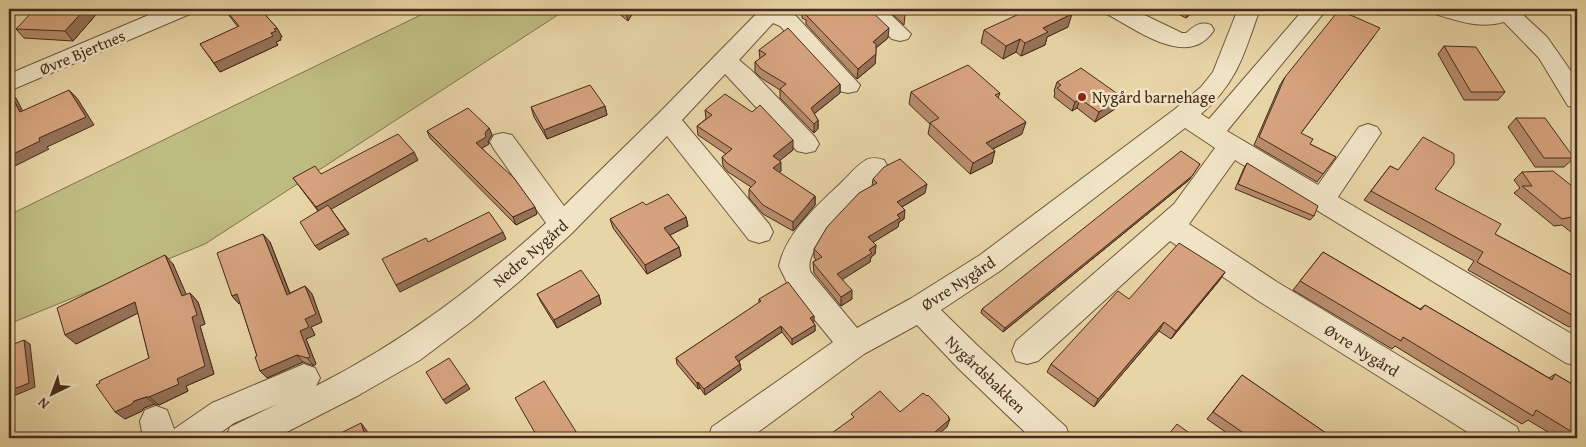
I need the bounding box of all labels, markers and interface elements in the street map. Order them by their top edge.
street label: Øvre Bjertnes [35,23,129,81]
place label: Nygård barnehage [1092,85,1215,109]
marker: Nygård barnehage [1076,91,1088,103]
street label: Nedre Nygård [487,213,573,293]
street label: Øvre Nygård [916,250,1000,316]
street label: Øvre Nygård [1320,318,1404,383]
street label: Nygårdsbakken [940,329,1032,419]
north arrow [28,370,78,420]
text: N [33,393,53,414]

